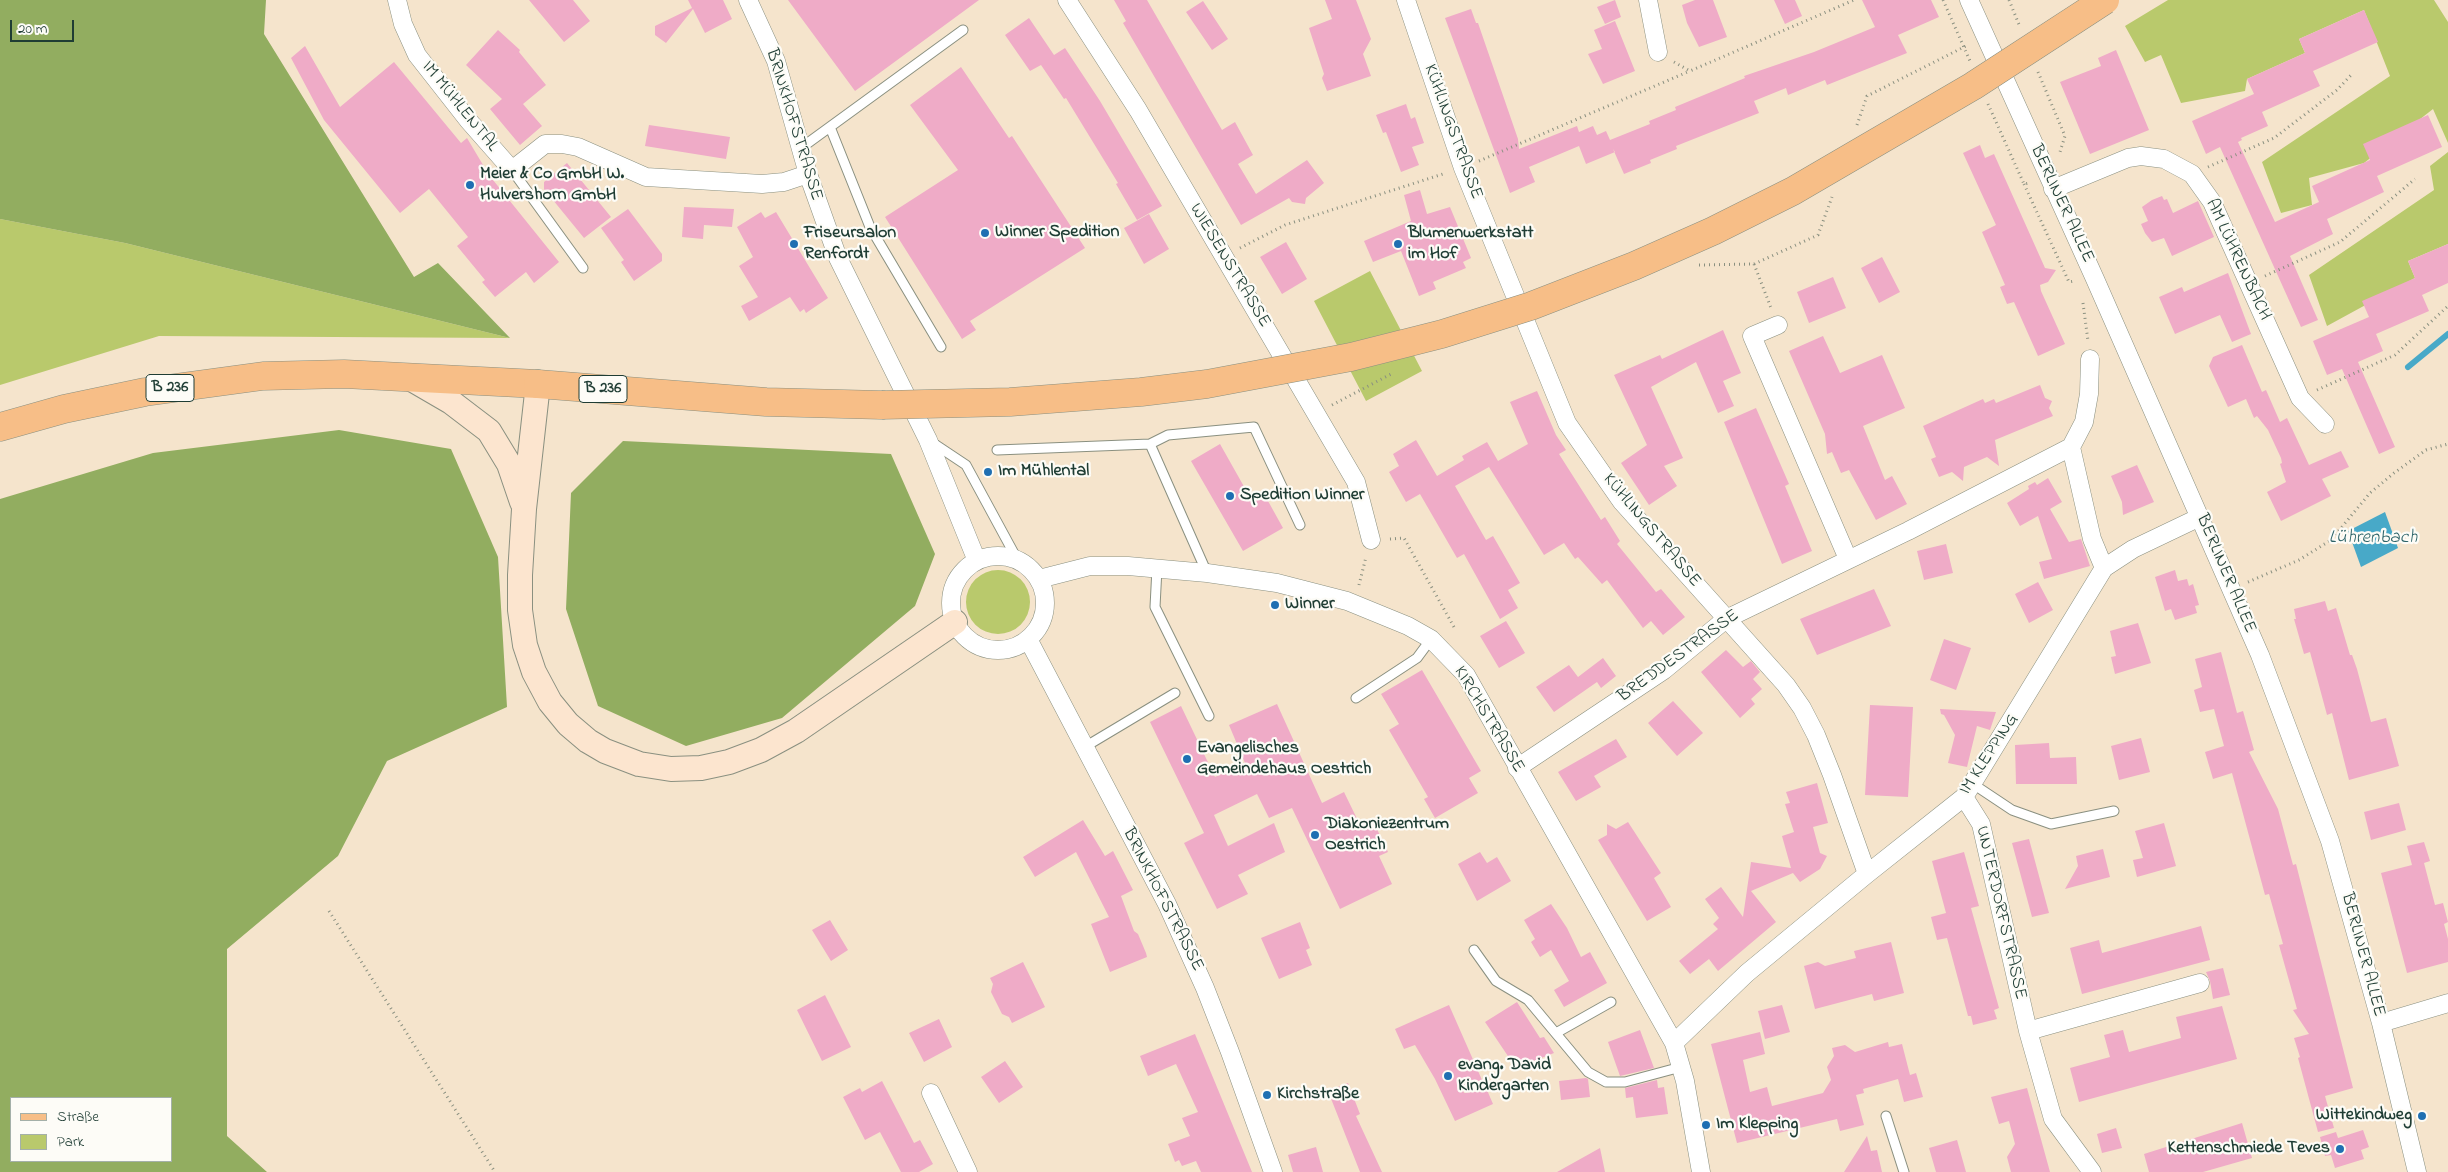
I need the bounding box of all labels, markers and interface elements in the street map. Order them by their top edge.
scale bar [12,10,76,42]
text: 20 m [18,18,47,40]
street label: BRINKHOFSTRASSE [760,46,826,204]
street label: IM MÜHLENTAL [416,57,502,157]
street label: KÜHLINGSTRASSE [1418,62,1486,202]
street label: BERLINER ALLEE [2024,142,2098,266]
place label: Meier & Co GmbH W. Hulvershorn GmbH [480,164,624,206]
marker: Meier & Co GmbH W. Hulvershorn GmbH [464,179,476,191]
street label: AM LÜHRENBACH [2199,196,2275,324]
street label: WIESENSTRASSE [1184,200,1274,332]
place label: Winner Spedition [995,222,1119,244]
place label: Friseursalon Renfordt [804,223,896,266]
place label: Blumenwerkstatt im Hof [1408,223,1534,266]
marker: Winner Spedition [979,227,991,239]
marker: Friseursalon Renfordt [788,238,800,250]
marker: Blumenwerkstatt im Hof [1392,238,1404,250]
road number: B 236 [146,374,194,402]
road number: B 236 [579,376,627,402]
place label: Im Mühlental [998,461,1089,483]
marker: Im Mühlental [982,466,994,478]
street label: KÜHLINGSTRASSE [1597,470,1705,592]
place label: Spedition Winner [1240,485,1364,507]
marker: Spedition Winner [1224,490,1236,502]
street label: BERLINER ALLEE [2190,511,2260,637]
water label: Lührenbach [2329,528,2417,550]
place label: Winner [1285,594,1334,616]
marker: Winner [1269,599,1281,611]
street label: BREDDESTRASSE [1614,606,1744,708]
street label: KIRCHSTRASSE [1448,663,1528,777]
street label: IM KLEPPING [1956,710,2024,800]
place label: Evangelisches Gemeindehaus Oestrich [1197,738,1371,781]
marker: Evangelisches Gemeindehaus Oestrich [1181,753,1193,765]
place label: Diakoniezentrum Oestrich [1325,814,1449,856]
street label: UNTERDORFSTRASSE [1970,824,2030,1002]
street label: BRINKHOFSTRASSE [1117,825,1207,975]
marker: Diakoniezentrum Oestrich [1309,829,1321,841]
street label: BERLINER ALLEE [2335,891,2389,1019]
place label: evang. David Kindergarten [1458,1055,1551,1098]
marker: evang. David Kindergarten [1442,1070,1454,1082]
place label: Kirchstraße [1277,1084,1359,1106]
marker: Kirchstraße [1261,1089,1273,1101]
legend [10,1097,172,1162]
place label: Wittekindweg [2316,1105,2412,1127]
text: Straße [57,1106,99,1128]
marker: Wittekindweg [2416,1110,2428,1122]
place label: Im Klepping [1716,1114,1798,1136]
marker: Im Klepping [1700,1119,1712,1131]
text: Park [57,1131,84,1153]
place label: Kettenschmiede Teves [2167,1138,2330,1160]
marker: Kettenschmiede Teves [2334,1143,2346,1155]

